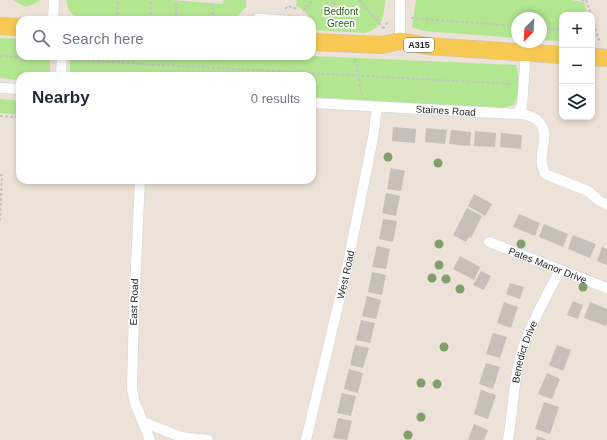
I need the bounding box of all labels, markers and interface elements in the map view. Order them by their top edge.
park label: Bedfont Green [324,6,358,29]
north arrow [511,12,547,48]
map controls [559,12,595,120]
button: + [559,12,595,48]
search box [16,16,316,60]
icon: search [30,27,52,49]
text: Search here [62,30,144,47]
road number: A315 [404,38,434,52]
button: − [559,48,595,84]
button: layers [559,84,595,120]
text: Nearby [32,88,90,107]
text: 0 results [251,91,300,106]
street label: Staines Road [416,103,476,117]
street label: Pates Manor Drive [507,245,589,285]
street label: West Road [334,249,356,300]
street label: East Road [128,278,140,326]
street label: Benedict Drive [510,318,539,384]

